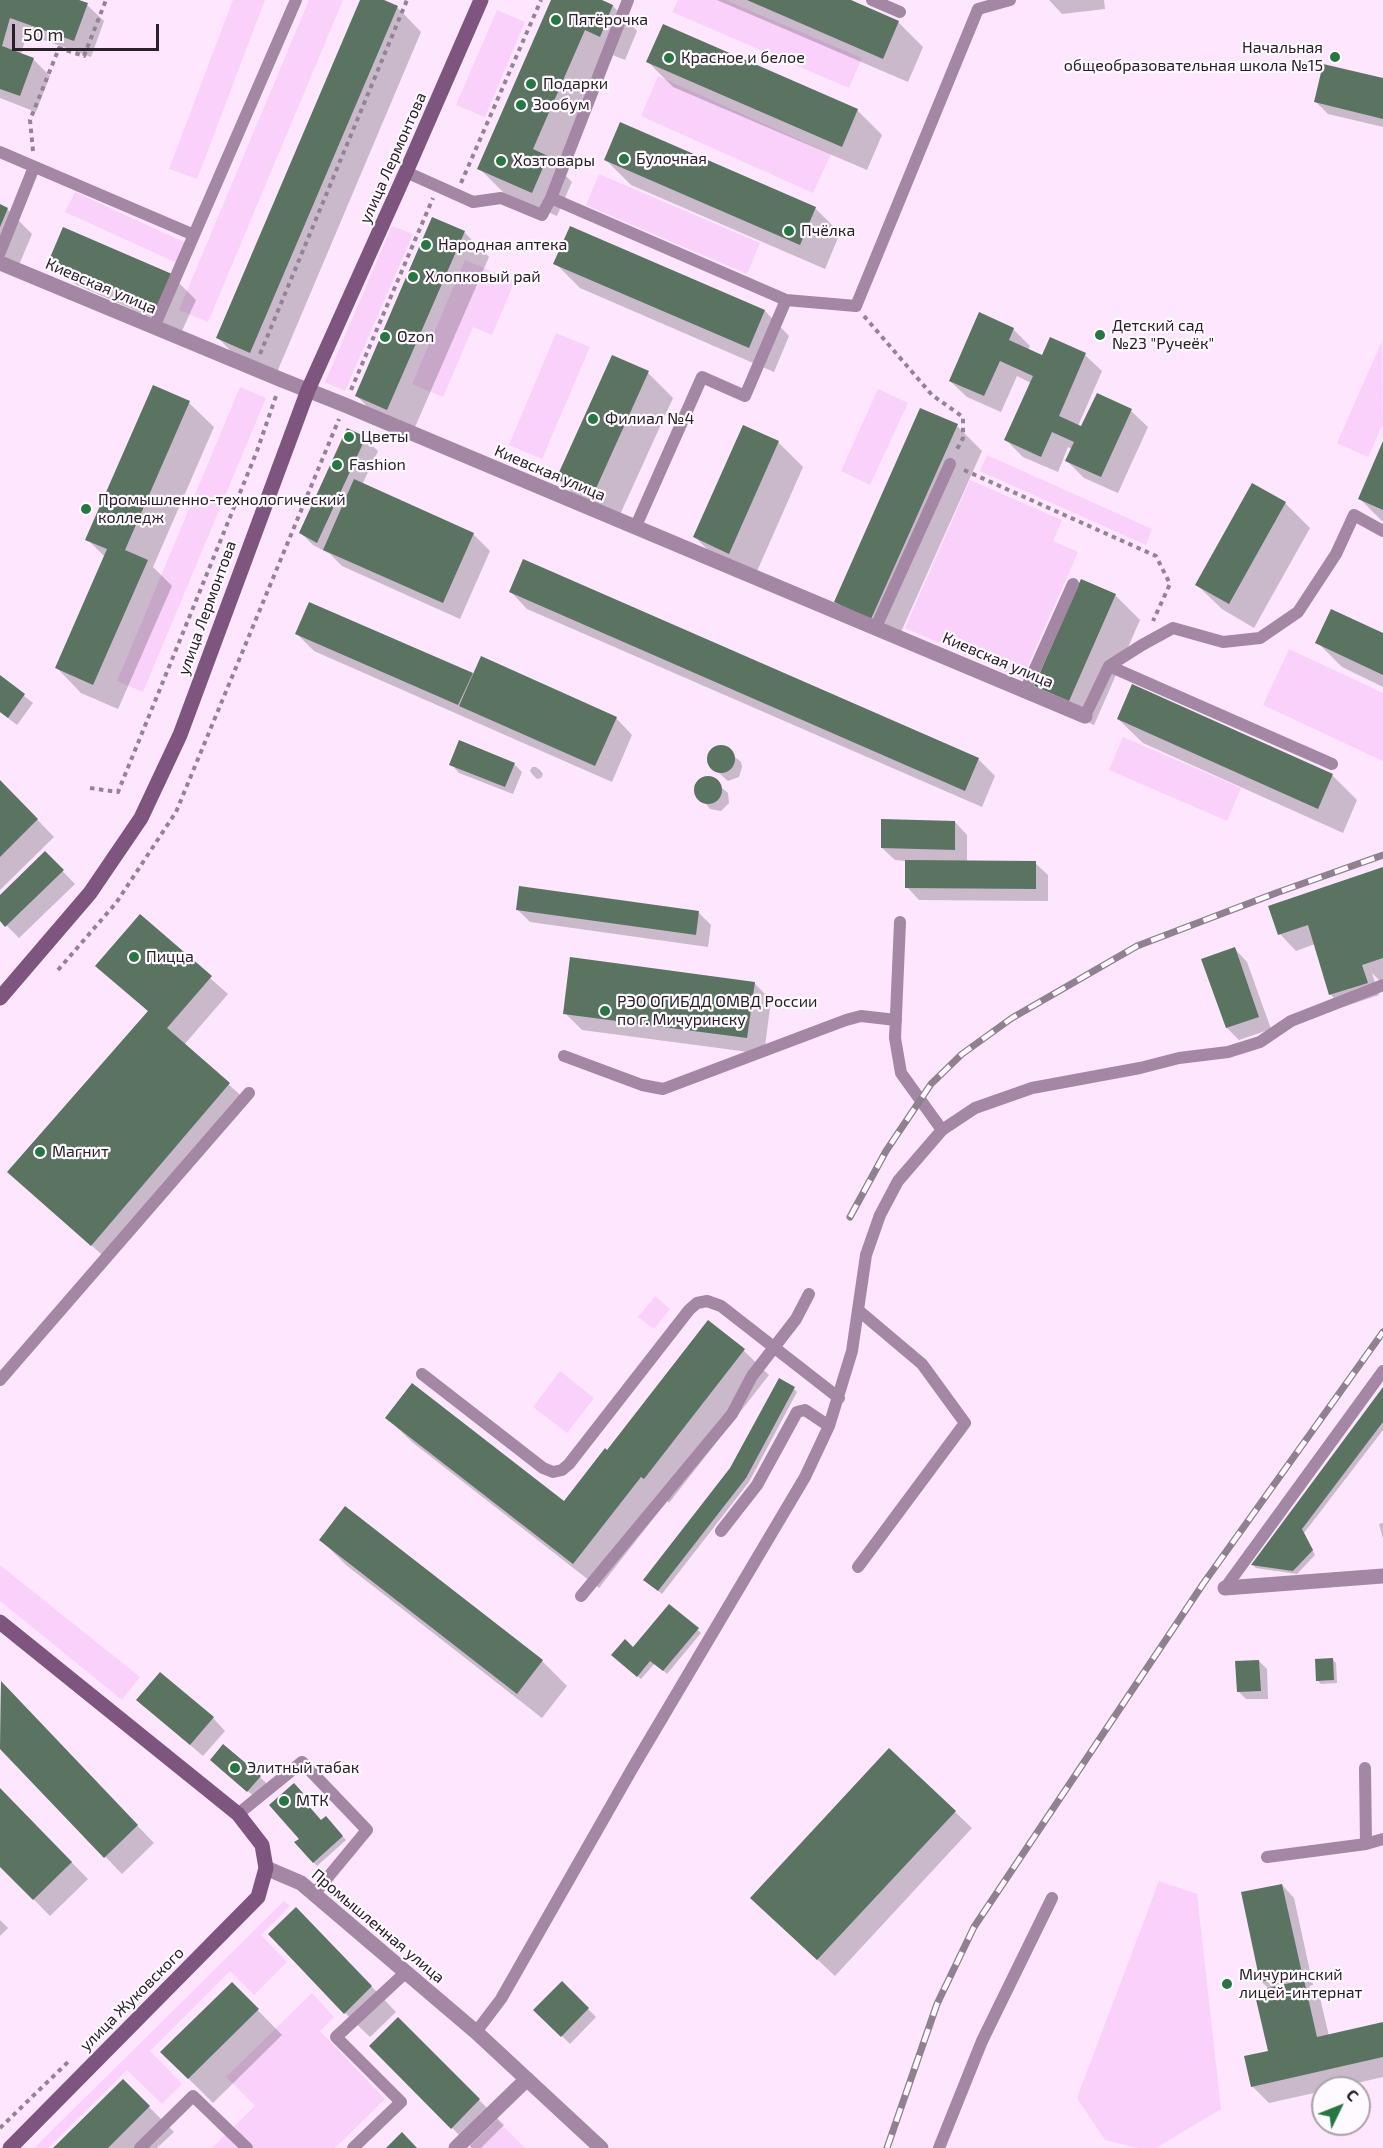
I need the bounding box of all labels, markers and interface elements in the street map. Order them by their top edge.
place label: Пятёрочка [568,10,648,30]
scale bar [15,12,162,50]
marker: Пятёрочка [549,13,563,27]
text: 50 m [23,23,63,45]
place label: Начальная общеобразовательная школа №15 [1064,38,1323,76]
place label: Красное и белое [681,48,805,68]
marker: Начальная общеобразовательная школа №15 [1328,50,1342,64]
marker: Красное и белое [662,51,676,65]
place label: Подарки [543,74,608,94]
marker: Подарки [524,77,538,91]
street label: улица Лермонтова [355,89,431,227]
place label: Зообум [533,95,590,115]
marker: Зообум [514,98,528,112]
place label: Булочная [636,149,707,169]
place label: Хозтовары [513,151,595,171]
marker: Булочная [617,152,631,166]
marker: Хозтовары [494,154,508,168]
place label: Пчёлка [801,221,855,241]
marker: Пчёлка [782,224,796,238]
place label: Народная аптека [438,235,567,255]
marker: Народная аптека [419,238,433,252]
street label: Киевская улица [43,254,159,318]
place label: Хлопковый рай [425,267,541,287]
marker: Хлопковый рай [406,270,420,284]
place label: Детский сад №23 "Ручеёк" [1112,316,1214,354]
place label: Ozon [397,327,434,347]
marker: Детский сад №23 "Ручеёк" [1093,328,1107,342]
marker: Ozon [378,330,392,344]
place label: Филиал №4 [605,409,694,429]
marker: Филиал №4 [586,412,600,426]
place label: Цветы [361,427,409,447]
marker: Цветы [342,430,356,444]
street label: Киевская улица [492,441,608,505]
place label: Fashion [349,455,406,475]
marker: Fashion [330,458,344,472]
place label: Промышленно-технологический колледж [98,490,346,528]
marker: Промышленно-технологический колледж [79,502,93,516]
street label: улица Лермонтова [174,538,240,678]
street label: Киевская улица [940,628,1056,692]
place label: Пицца [146,947,194,967]
marker: Пицца [127,950,141,964]
place label: РЭО ОГИБДД ОМВД России по г. Мичуринску [617,992,817,1030]
marker: РЭО ОГИБДД ОМВД России по г. Мичуринску [598,1004,612,1018]
place label: Магнит [52,1142,109,1162]
marker: Магнит [33,1145,47,1159]
place label: Элитный табак [247,1758,359,1778]
marker: Элитный табак [228,1761,242,1775]
place label: МТК [296,1791,329,1811]
marker: МТК [277,1794,291,1808]
street label: Промышленная улица [308,1865,448,1987]
street label: улица Жуковского [76,1943,188,2055]
place label: Мичуринский лицей-интернат [1239,1965,1362,2003]
marker: Мичуринский лицей-интернат [1220,1977,1234,1991]
north arrow [1311,2076,1371,2136]
text: С [1343,2085,1363,2105]

